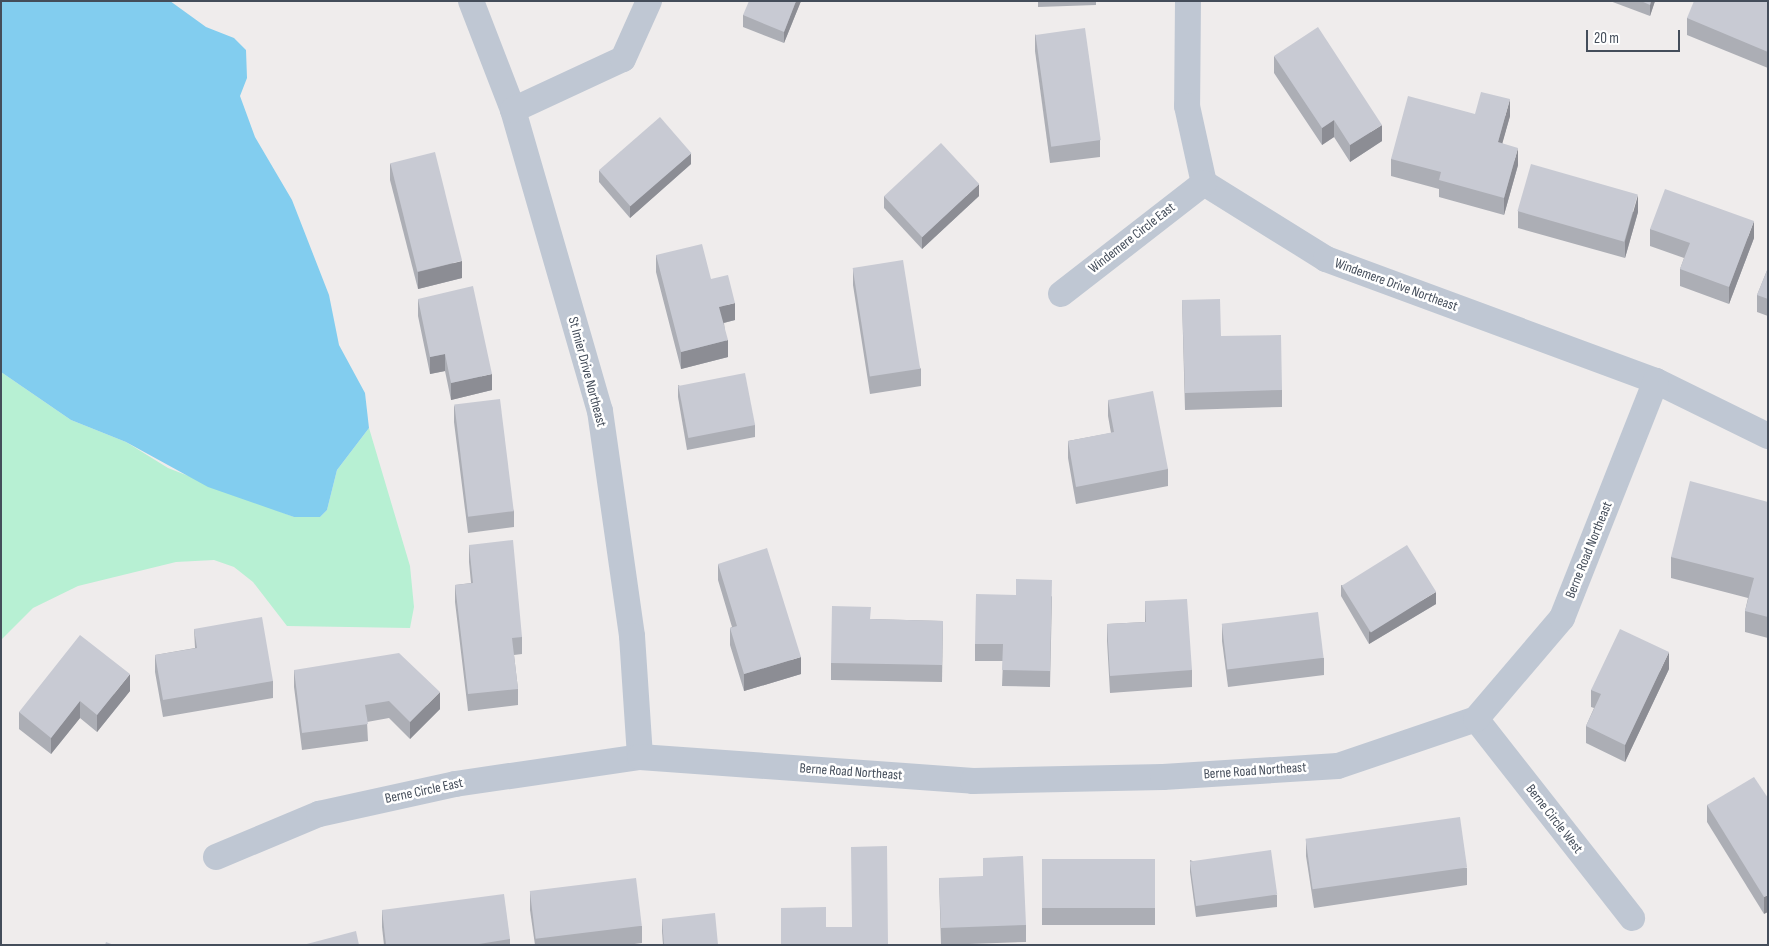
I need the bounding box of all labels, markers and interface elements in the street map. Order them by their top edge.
scale bar [1589,20,1683,52]
text: 20 m [1594,29,1619,48]
street label: Windemere Circle East [1085,199,1179,277]
street label: Windemere Drive Northeast [1332,255,1460,315]
street label: St Imier Drive Northeast [564,315,610,429]
street label: Berne Road Northeast [1562,499,1616,601]
street label: Berne Road Northeast [1203,759,1307,783]
street label: Berne Road Northeast [799,760,903,784]
street label: Berne Circle East [384,775,464,807]
street label: Berne Circle West [1522,781,1586,857]

